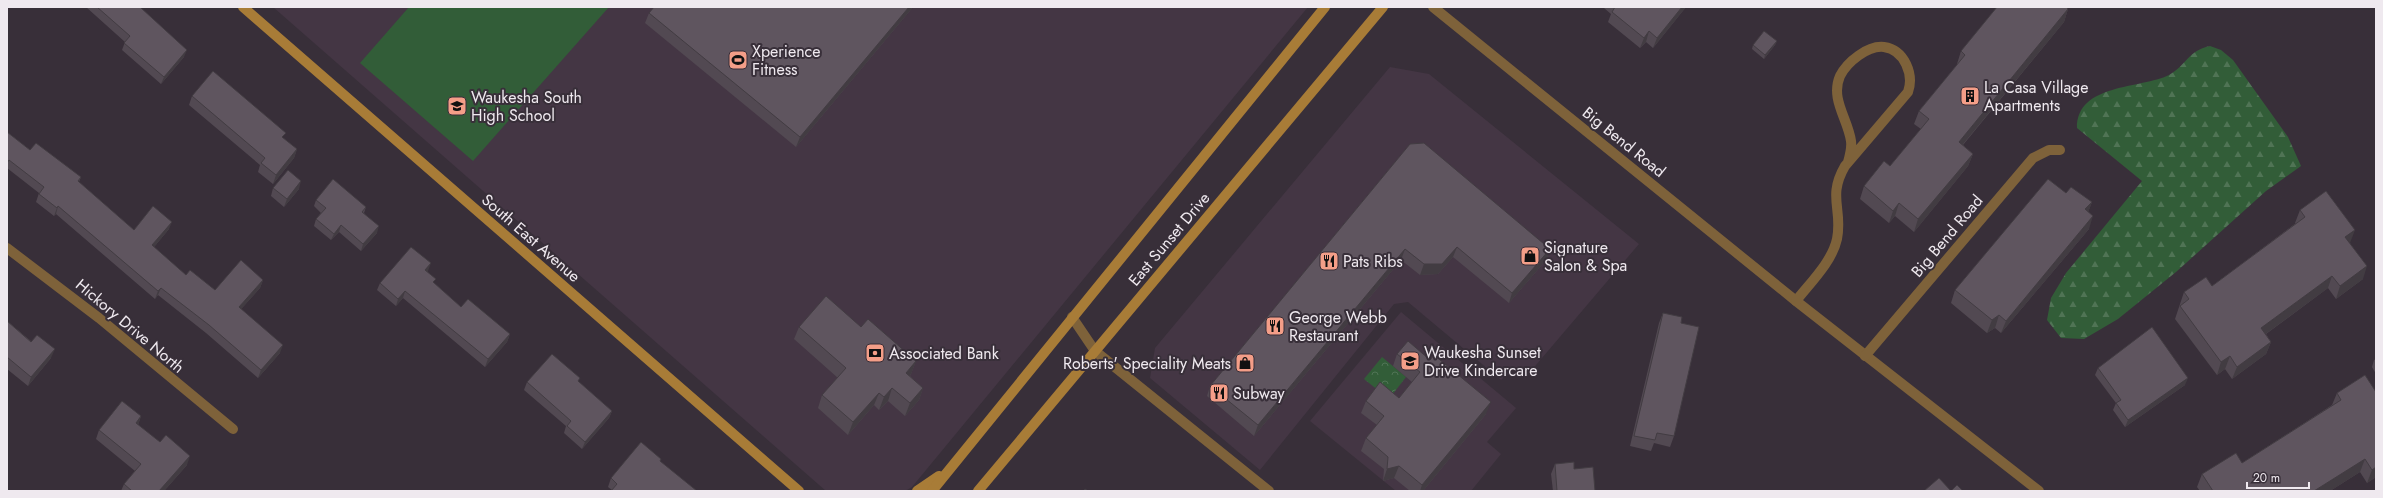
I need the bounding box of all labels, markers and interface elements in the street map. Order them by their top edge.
place label: Xperience Fitness [752,40,820,81]
sports icon: Xperience Fitness [727,49,749,71]
place label: La Casa Village Apartments [1984,76,2088,117]
building icon: La Casa Village Apartments [1959,85,1981,107]
place label: Waukesha South High School [471,86,582,127]
school or university icon: Waukesha South High School [446,95,468,117]
street label: Big Bend Road [1578,101,1670,183]
street label: East Sunset Drive [1123,187,1215,291]
street label: South East Avenue [477,189,585,287]
street label: Big Bend Road [1906,190,1988,282]
place label: Signature Salon & Spa [1544,236,1627,277]
shop icon: Signature Salon & Spa [1519,245,1541,267]
restaurant icon: Pats Ribs [1318,250,1340,272]
place label: Pats Ribs [1343,250,1403,273]
street label: Hickory Drive North [71,274,189,378]
place label: George Webb Restaurant [1289,306,1387,347]
restaurant icon: George Webb Restaurant [1264,315,1286,337]
place label: Waukesha Sunset Drive Kindercare [1424,341,1541,382]
bank icon: Associated Bank [864,342,886,364]
place label: Associated Bank [889,342,1000,365]
school or university icon: Waukesha Sunset Drive Kindercare [1399,350,1421,372]
place label: Roberts' Speciality Meats [1063,352,1231,375]
shop icon: Roberts' Speciality Meats [1234,352,1256,374]
restaurant icon: Subway [1208,382,1230,404]
place label: Subway [1233,382,1286,405]
scale bar [2247,464,2309,490]
text: 20 m [2253,469,2280,487]

